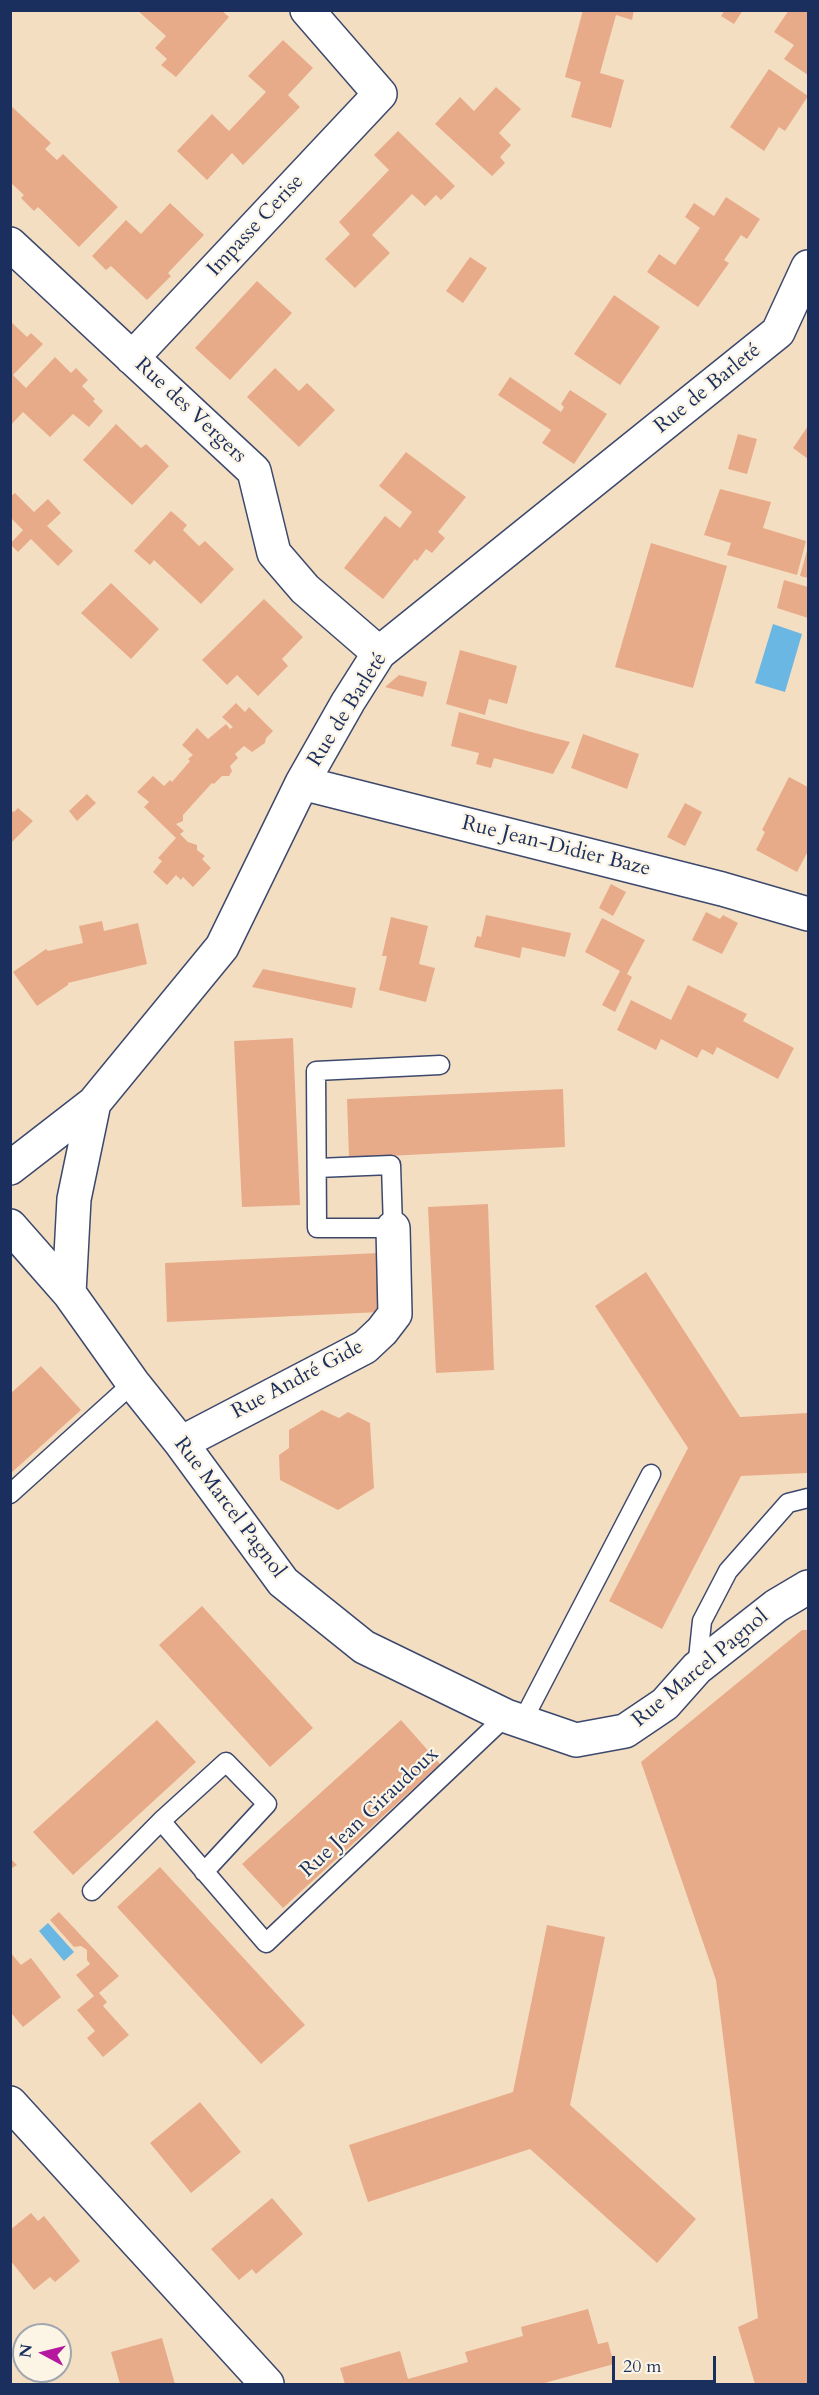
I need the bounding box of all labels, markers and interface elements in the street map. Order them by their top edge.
street label: Impasse Cerise [202,170,310,282]
street label: Rue de Barleté [650,338,766,440]
street label: Rue des Vergers [129,353,251,469]
street label: Rue de Barleté [303,648,393,772]
street label: Rue Jean-Didier Baze [459,811,653,883]
street label: Rue André Gide [228,1335,368,1425]
street label: Rue Marcel Pagnol [168,1433,290,1583]
street label: Rue Marcel Pagnol [628,1605,774,1733]
street label: Rue Jean Giraudoux [296,1742,444,1884]
north arrow [12,2323,72,2383]
text: N [14,2343,38,2359]
scale bar [615,2344,718,2382]
text: 20 m [623,2354,662,2379]

